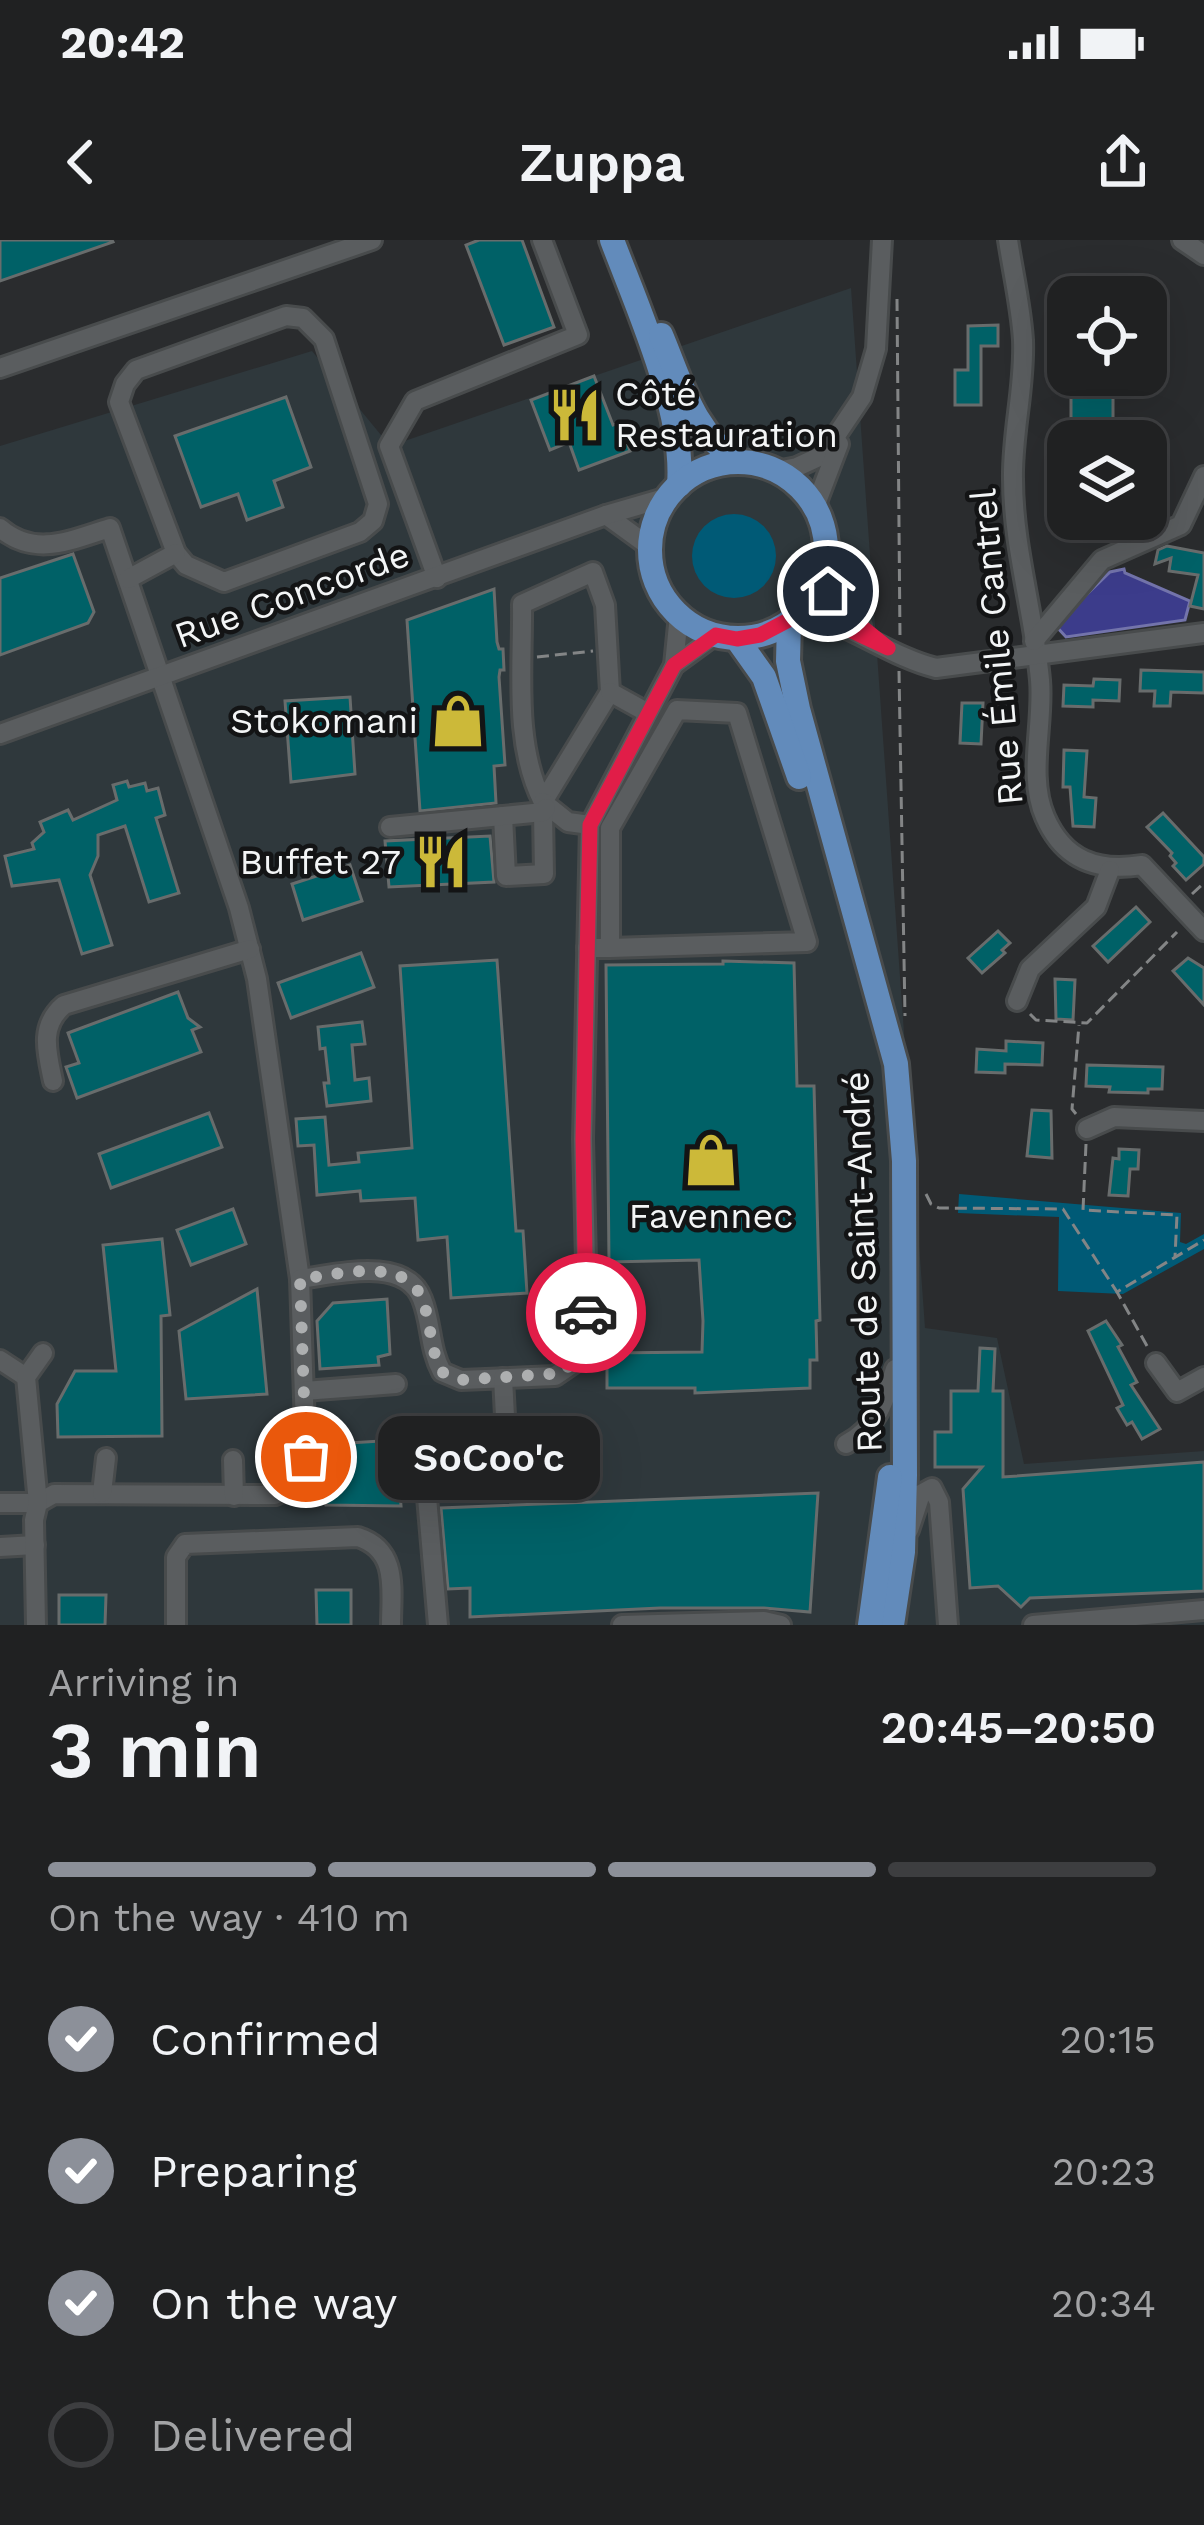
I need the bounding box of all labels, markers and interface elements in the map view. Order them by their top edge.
text: 20:42 [60,16,185,69]
icon: back [48,129,114,195]
icon: share [1090,129,1156,195]
text: Zuppa [519,131,685,194]
map controls [1047,276,1167,540]
button: locate [1047,276,1167,396]
place label: Côté Restauration [615,373,838,456]
restaurant icon: Côté Restauration [546,386,604,444]
button: layers [1047,420,1167,540]
street label: Rue Émile Cantrel [962,487,1032,807]
street label: Rue Concorde [169,533,415,657]
pin [777,540,879,642]
icon: home [795,558,861,624]
shop icon: Stokomani [429,692,487,750]
place label: Stokomani [230,700,418,742]
restaurant icon: Buffet 27 [412,833,470,891]
place label: Buffet 27 [239,841,401,883]
street label: Route de Saint-André [835,1071,891,1453]
shop icon: Favennec [682,1131,740,1189]
place label: Favennec [629,1195,793,1237]
courier [526,1253,646,1373]
icon: car [553,1280,619,1346]
pin [255,1406,357,1508]
callout: SoCoo'c [378,1415,600,1499]
icon: bag [273,1424,339,1490]
text: SoCoo'c [413,1435,565,1480]
text: Arriving in [48,1660,239,1705]
text: 20:45–20:50 [880,1701,1156,1754]
text: 3 min [48,1704,262,1796]
text: On the way · 410 m [48,1895,410,1940]
icon: check [48,2006,114,2072]
text: Confirmed [150,2013,381,2066]
text: 20:15 [1060,2017,1156,2062]
icon: check [48,2138,114,2204]
text: Preparing [150,2145,357,2198]
text: 20:23 [1052,2149,1156,2194]
icon: check [48,2270,114,2336]
text: On the way [150,2277,397,2330]
text: 20:34 [1051,2281,1156,2326]
text: Delivered [150,2409,355,2462]

